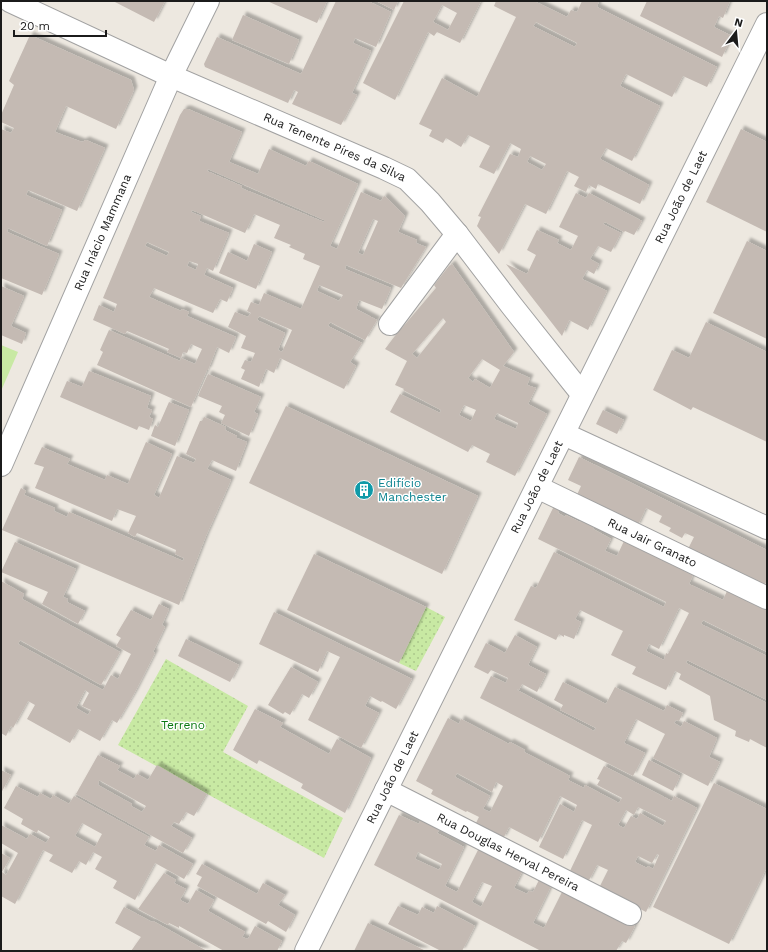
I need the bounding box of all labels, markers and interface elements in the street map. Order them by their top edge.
scale bar [14,12,106,38]
north arrow [716,12,756,52]
text: N [733,15,744,30]
text: 20 m [20,19,50,33]
street label: Rua Tenente Píres da Silva [261,110,408,185]
street label: Rua João de Laet [652,148,710,246]
street label: Rua Inácio Mammana [71,172,134,293]
street label: Rua João de Laet [508,438,566,536]
place label: Edifício Manchester [378,476,447,504]
building icon: Edifício Manchester [353,479,375,501]
street label: Rua Jair Granato [605,515,699,570]
park label: Terreno [161,718,205,732]
street label: Rua João de Laet [363,729,421,826]
street label: Rua Douglas Herval Pereira [435,810,582,894]

